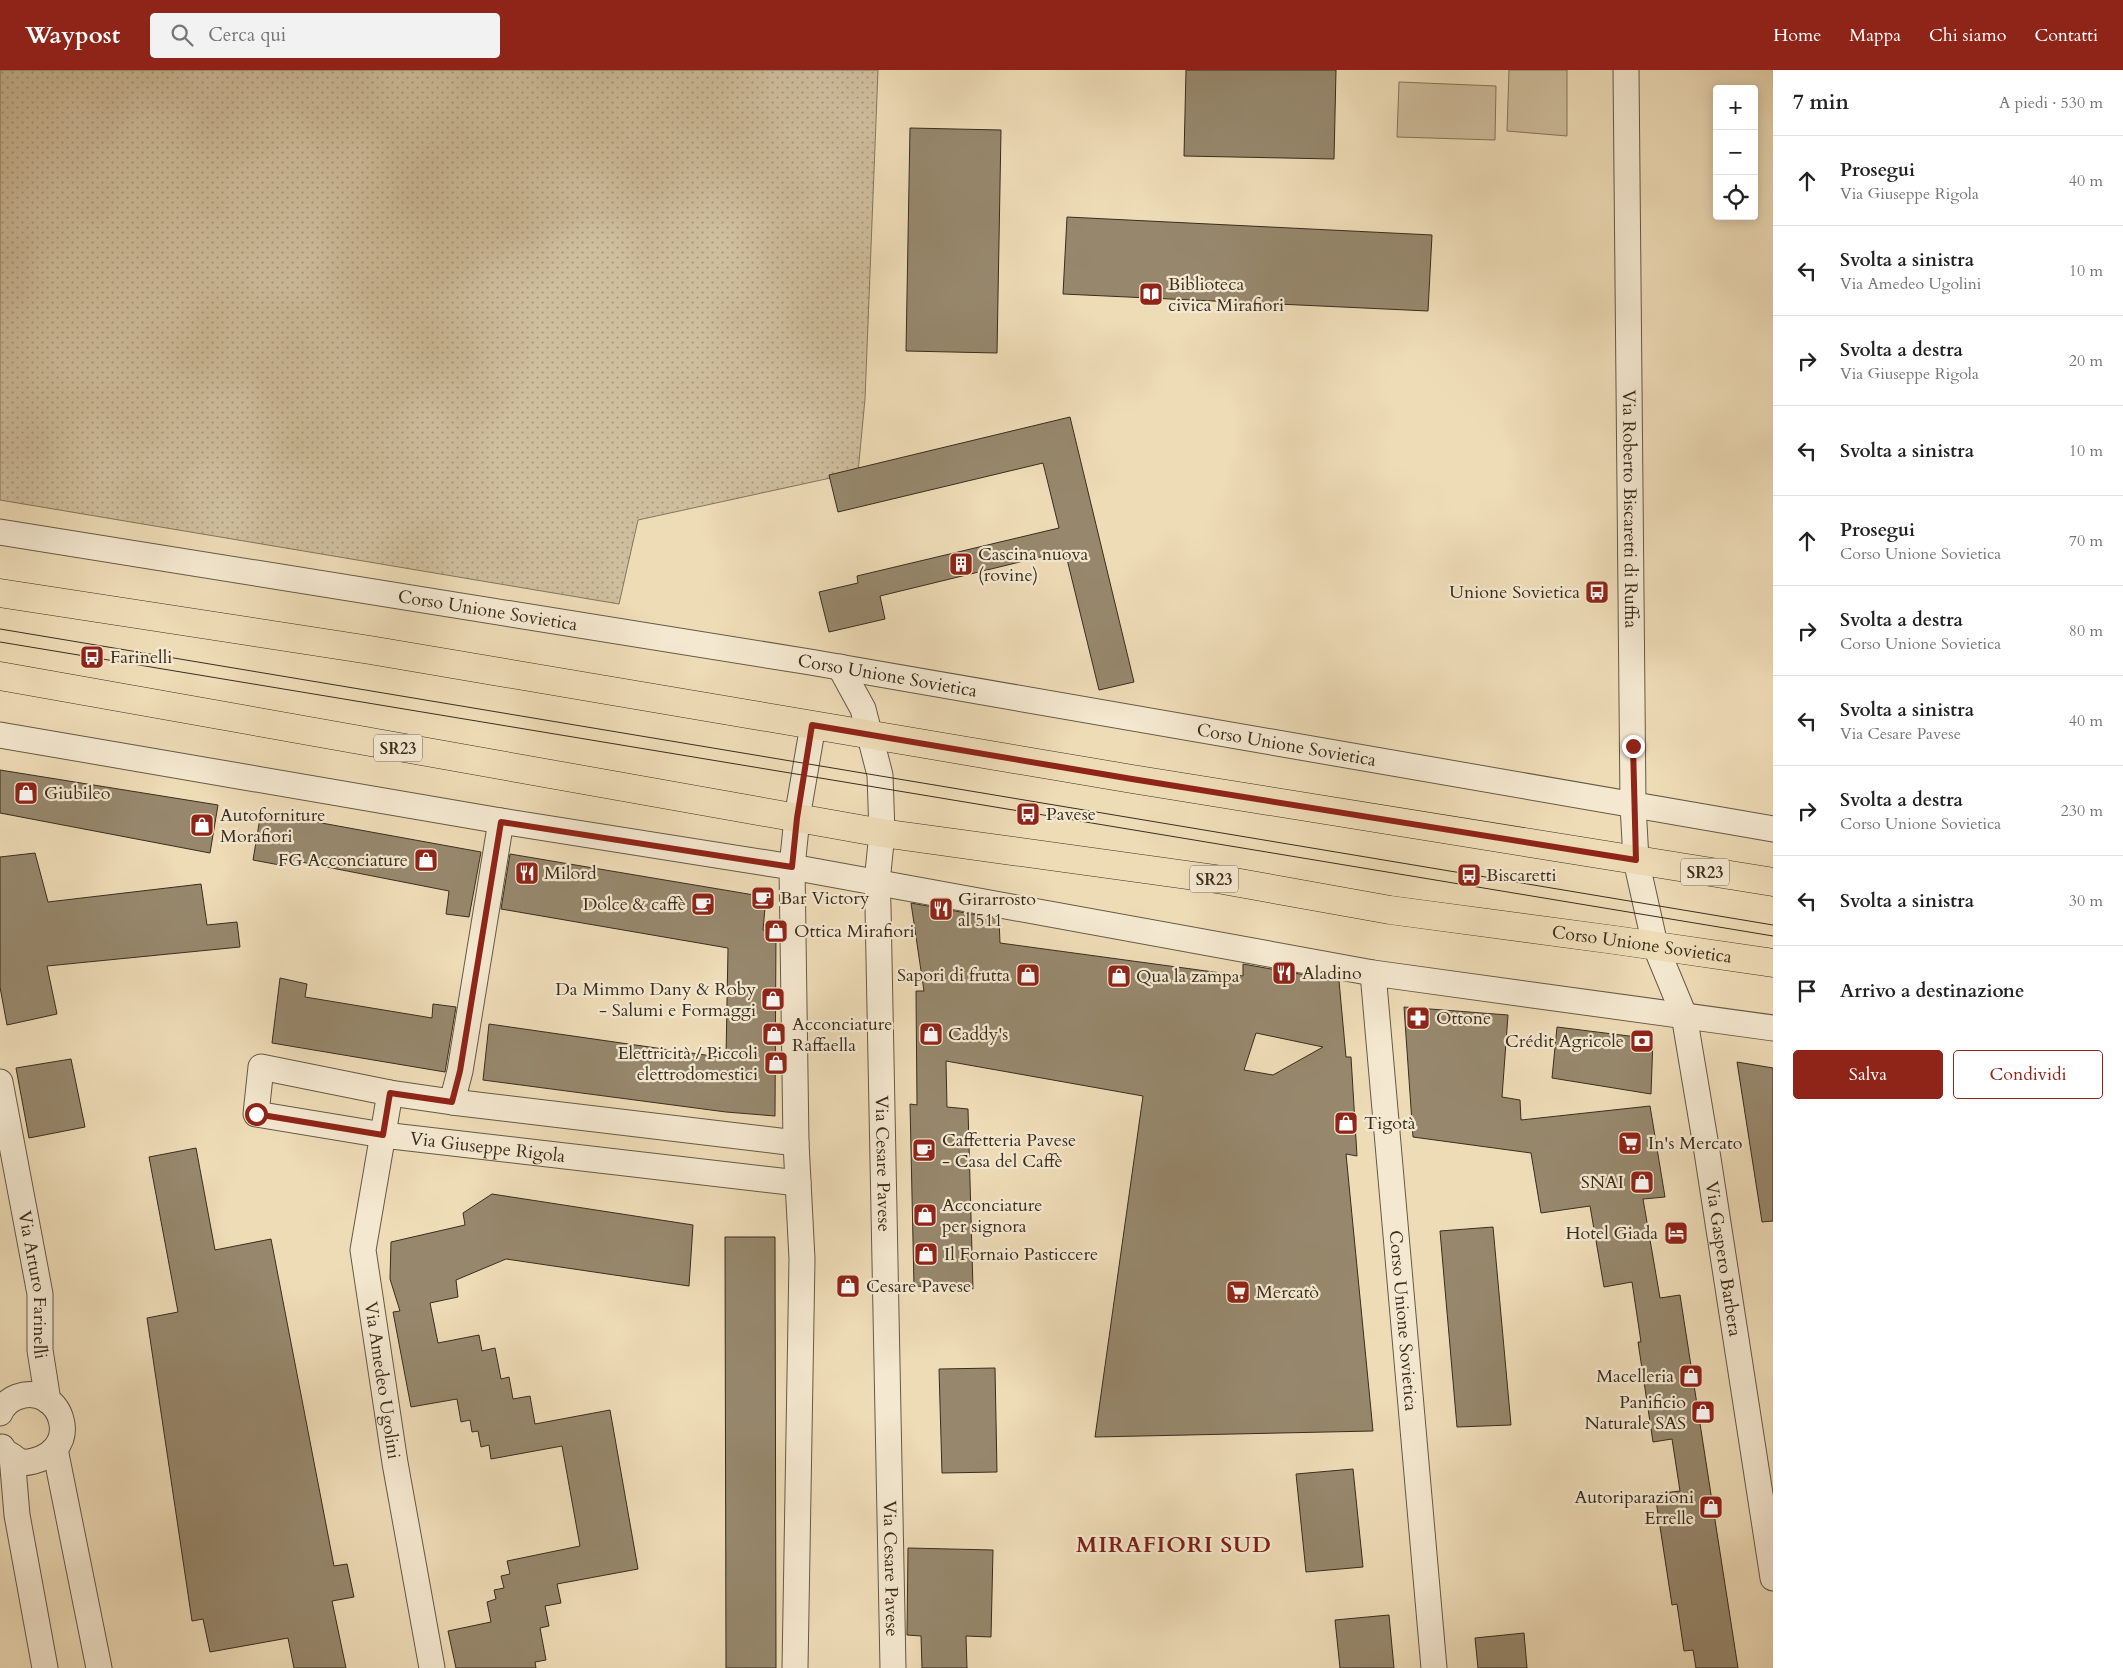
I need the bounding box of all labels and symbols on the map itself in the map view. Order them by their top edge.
place label: Biblioteca civica Mirafiori [1168,272,1284,318]
library icon: Biblioteca civica Mirafiori [1138,281,1164,307]
street label: Via Roberto Biscaretti di Ruffia [1616,390,1643,629]
place label: Cascina nuova (rovine) [978,542,1089,588]
building icon: Cascina nuova (rovine) [948,551,974,577]
bus stop icon: Unione Sovietica [1584,579,1610,605]
place label: Unione Sovietica [1449,580,1580,605]
street label: Corso Unione Sovietica [396,584,580,638]
bus stop icon: Farinelli [79,644,105,670]
place label: Farinelli [110,645,172,670]
street label: Corso Unione Sovietica [796,648,979,704]
street label: Corso Unione Sovietica [1195,717,1378,773]
road number: SR23 [374,734,422,761]
route end [1622,735,1645,758]
shop icon: Giubileo [13,780,39,806]
place label: Giubileo [44,781,111,806]
bus stop icon: Pavese [1015,801,1041,827]
place label: Pavese [1046,802,1096,827]
place label: Autoforniture Morafiori [220,803,325,849]
shop icon: Autoforniture Morafiori [189,812,215,838]
shop icon: FG Acconciature [413,847,439,873]
place label: FG Acconciature [278,848,408,873]
road number: SR23 [1681,859,1729,886]
restaurant icon: Milord [514,860,540,886]
place label: Milord [544,861,597,886]
bus stop icon: Biscaretti [1456,862,1482,888]
place label: Biscaretti [1486,863,1556,888]
road number: SR23 [1190,866,1238,892]
cafe icon: Bar Victory [750,885,776,911]
place label: Bar Victory [780,886,870,911]
place label: Girarrosto al 511 [958,887,1036,933]
cafe icon: Dolce & caffè [690,891,716,917]
place label: Dolce & caffè [583,892,686,917]
restaurant icon: Girarrosto al 511 [928,896,954,922]
shop icon: Ottica Mirafiori [763,918,789,944]
place label: Ottica Mirafiori [794,919,915,944]
street label: Corso Unione Sovietica [1550,920,1734,970]
restaurant icon: Aladino [1271,960,1297,986]
place label: Aladino [1302,961,1362,986]
shop icon: Sapori di frutta [1015,962,1041,988]
place label: Sapori di frutta [897,963,1010,988]
shop icon: Qua la zampa [1106,963,1132,989]
place label: Qua la zampa [1136,964,1240,989]
place label: Da Mimmo Dany & Roby - Salumi e Formaggi [555,977,756,1023]
shop icon: Da Mimmo Dany & Roby - Salumi e Formaggi [760,986,786,1012]
pharmacy icon: Ottone [1405,1005,1431,1031]
place label: Ottone [1436,1006,1491,1031]
place label: Acconciature Raffaella [792,1012,893,1058]
shop icon: Acconciature Raffaella [761,1021,787,1047]
shop icon: Caddy's [918,1021,944,1047]
place label: Caddy's [948,1022,1008,1047]
bank icon: Crédit Agricole [1629,1028,1655,1054]
place label: Crédit Agricole [1505,1029,1624,1054]
place label: Elettricità / Piccoli elettrodomestici [617,1041,758,1087]
shop icon: Elettricità / Piccoli elettrodomestici [763,1050,789,1076]
street label: Via Cesare Pavese [869,1095,896,1232]
route start [245,1103,268,1126]
shop icon: Tigotà [1333,1110,1359,1136]
place label: Tigotà [1364,1111,1416,1136]
street label: Via Giuseppe Rigola [409,1126,567,1169]
place label: Caffetteria Pavese - Casa del Caffè [942,1128,1076,1174]
supermarket icon: In's Mercato [1617,1130,1643,1156]
place label: In's Mercato [1648,1131,1743,1156]
cafe icon: Caffetteria Pavese - Casa del Caffè [911,1137,937,1163]
shop icon: SNAI [1629,1169,1655,1195]
place label: SNAI [1581,1170,1624,1195]
street label: Via Gaspero Barbera [1699,1180,1747,1338]
place label: Acconciature per signora [942,1193,1043,1239]
shop icon: Acconciature per signora [912,1202,938,1228]
street label: Via Arturo Farinelli [12,1209,53,1361]
hotel icon: Hotel Giada [1663,1220,1689,1246]
place label: Hotel Giada [1566,1221,1658,1246]
street label: Corso Unione Sovietica [1383,1229,1423,1412]
shop icon: Il Fornaio Pasticcere [913,1241,939,1267]
place label: Il Fornaio Pasticcere [944,1242,1098,1267]
shop icon: Cesare Pavese [835,1273,861,1299]
place label: Cesare Pavese [866,1274,971,1299]
supermarket icon: Mercatò [1225,1279,1251,1305]
place label: Mercatò [1256,1280,1319,1305]
street label: Via Amedeo Ugolini [358,1300,406,1461]
shop icon: Macelleria [1678,1363,1704,1389]
place label: Macelleria [1596,1364,1674,1389]
place label: Panificio Naturale SAS [1585,1390,1686,1436]
shop icon: Panificio Naturale SAS [1690,1399,1716,1425]
place label: Autoriparazioni Errelle [1574,1485,1694,1531]
shop icon: Autoriparazioni Errelle [1698,1494,1724,1520]
street label: Via Cesare Pavese [877,1500,904,1637]
district label: MIRAFIORI SUD [1076,1530,1272,1560]

